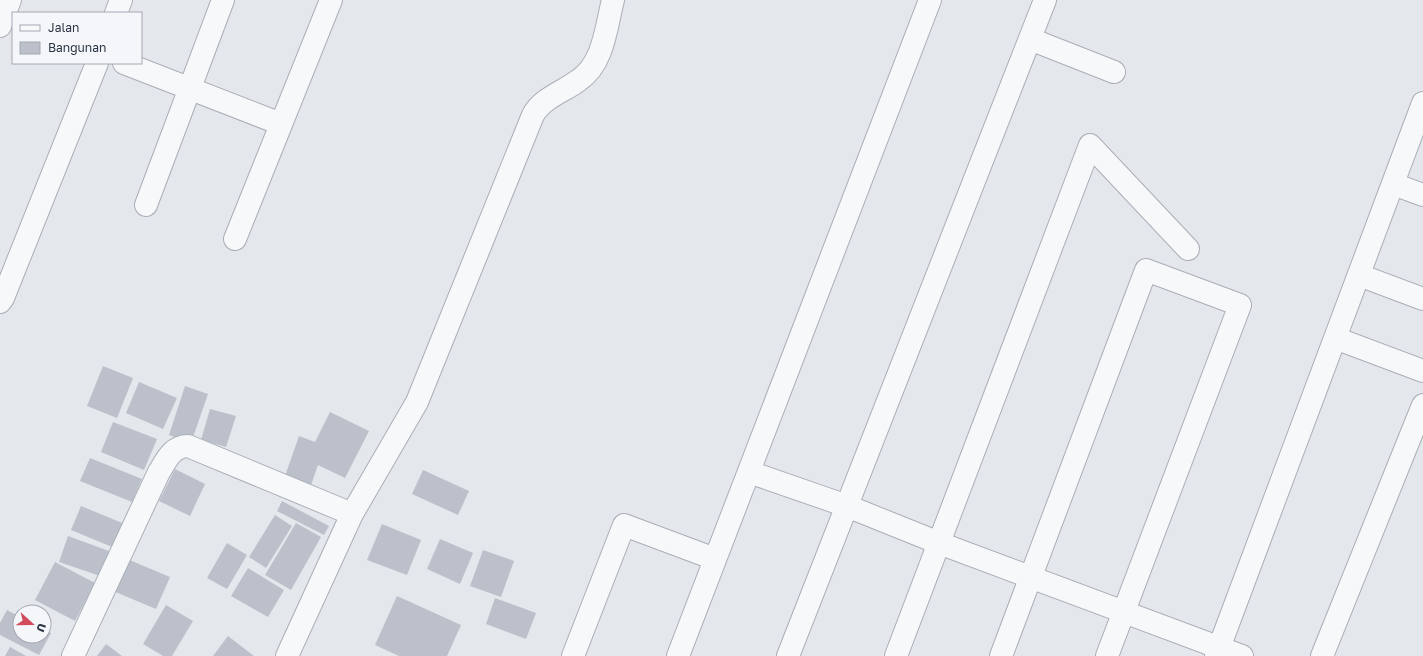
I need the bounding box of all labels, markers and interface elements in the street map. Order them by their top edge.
legend [12,12,142,64]
text: Jalan [48,20,79,35]
text: Bangunan [48,40,106,55]
north arrow [12,604,52,644]
text: U [34,622,49,634]

